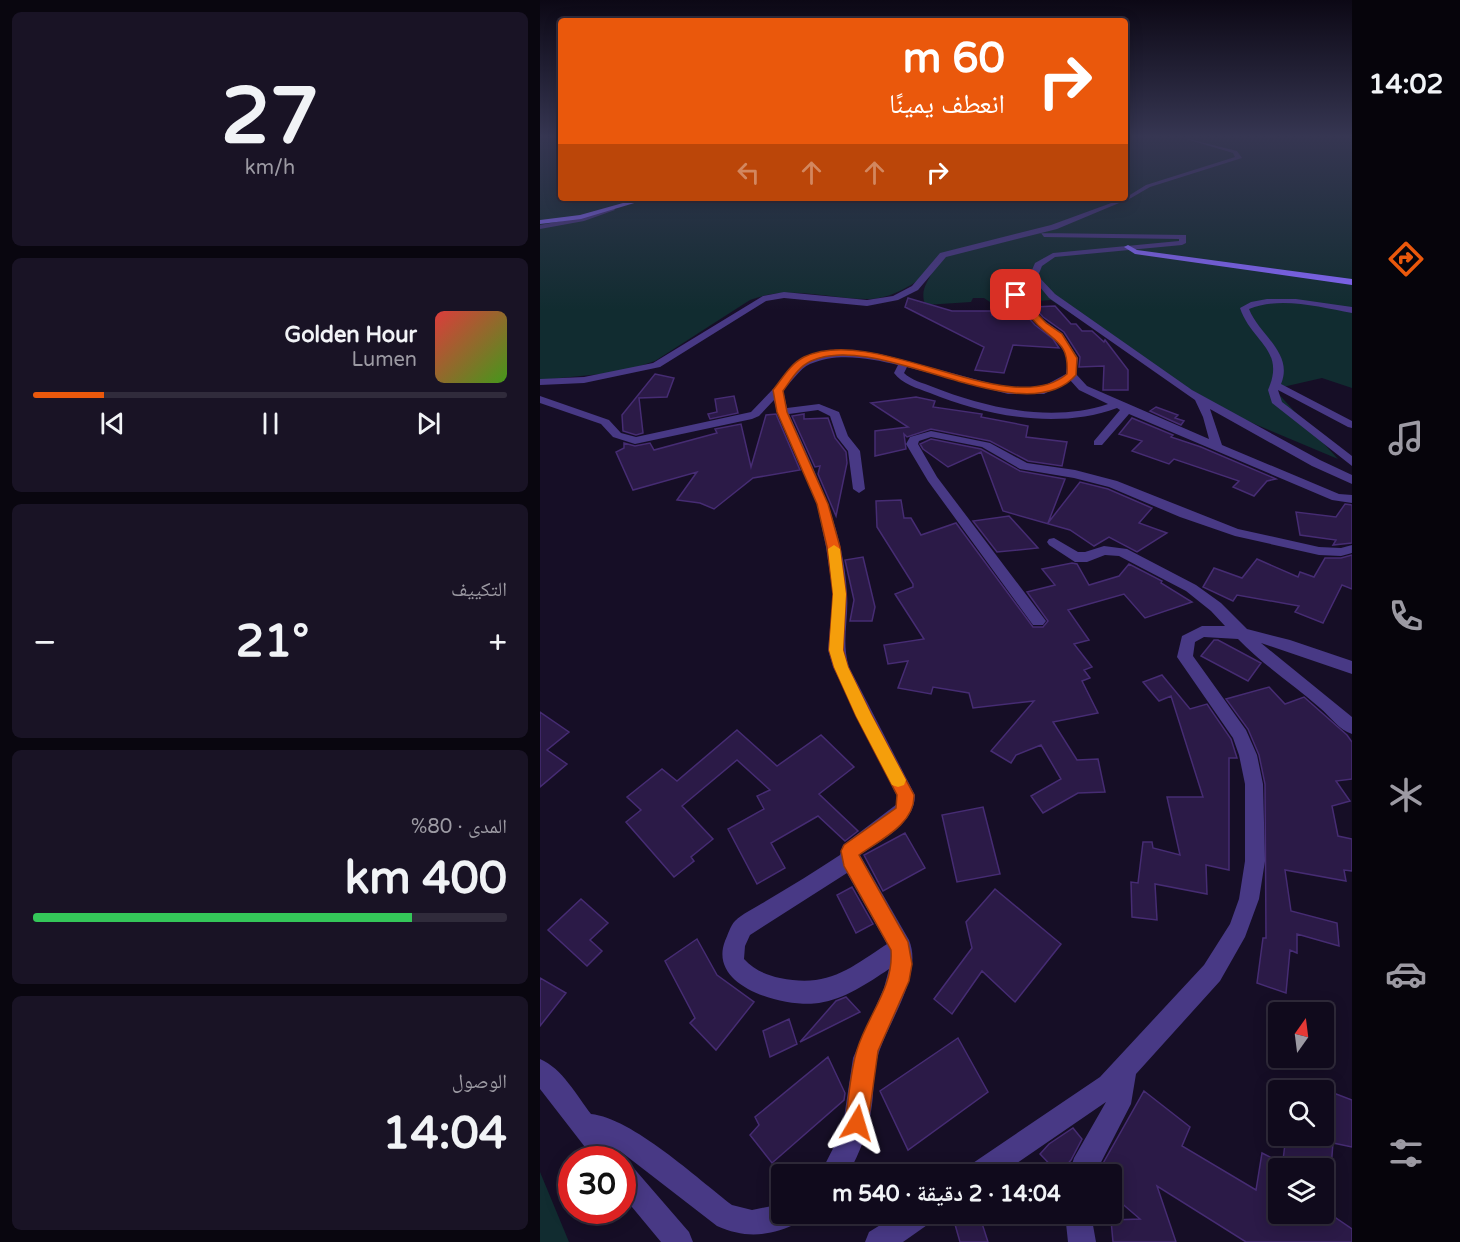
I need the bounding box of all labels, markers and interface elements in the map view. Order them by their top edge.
text: 60 m [903,33,1005,84]
icon: right [1026,42,1104,120]
text: 14:02 [1369,68,1443,101]
text: 27 [221,70,319,164]
text: انعطف يمينًا [889,88,1005,121]
text: km/h [245,156,295,180]
icon: left [732,156,765,189]
icon: ahead [795,156,828,189]
icon: ahead [858,156,891,189]
icon: right [921,156,954,189]
icon: directions [1385,238,1427,280]
pin [990,269,1041,320]
icon: arrive [999,278,1032,311]
text: Golden Hour [285,322,417,348]
text: Lumen [351,348,417,372]
icon: previous [96,407,129,440]
icon: pause [254,407,287,440]
icon: next [412,407,445,440]
icon: music [1385,417,1427,459]
text: التكييف [451,578,507,602]
icon: phone [1385,595,1427,637]
text: 21° [236,615,309,669]
text: − [33,623,57,662]
text: + [488,623,507,662]
icon: climate [1385,774,1427,816]
text: المدى · 80% [411,815,507,839]
text: 400 km [345,852,507,906]
icon: car [1385,953,1427,995]
north arrow [1268,1002,1334,1068]
map controls [1268,1002,1334,1224]
text: الوصول [452,1070,507,1094]
button: search [1268,1080,1334,1146]
position arrow [825,1091,889,1155]
text: 14:04 [382,1107,507,1161]
icon: filters [1385,1132,1427,1174]
speed limit sign: 30 [558,1146,636,1224]
button: layers [1268,1158,1334,1224]
text: 14:04 · 2 دقيقة · 540 m [832,1181,1061,1207]

